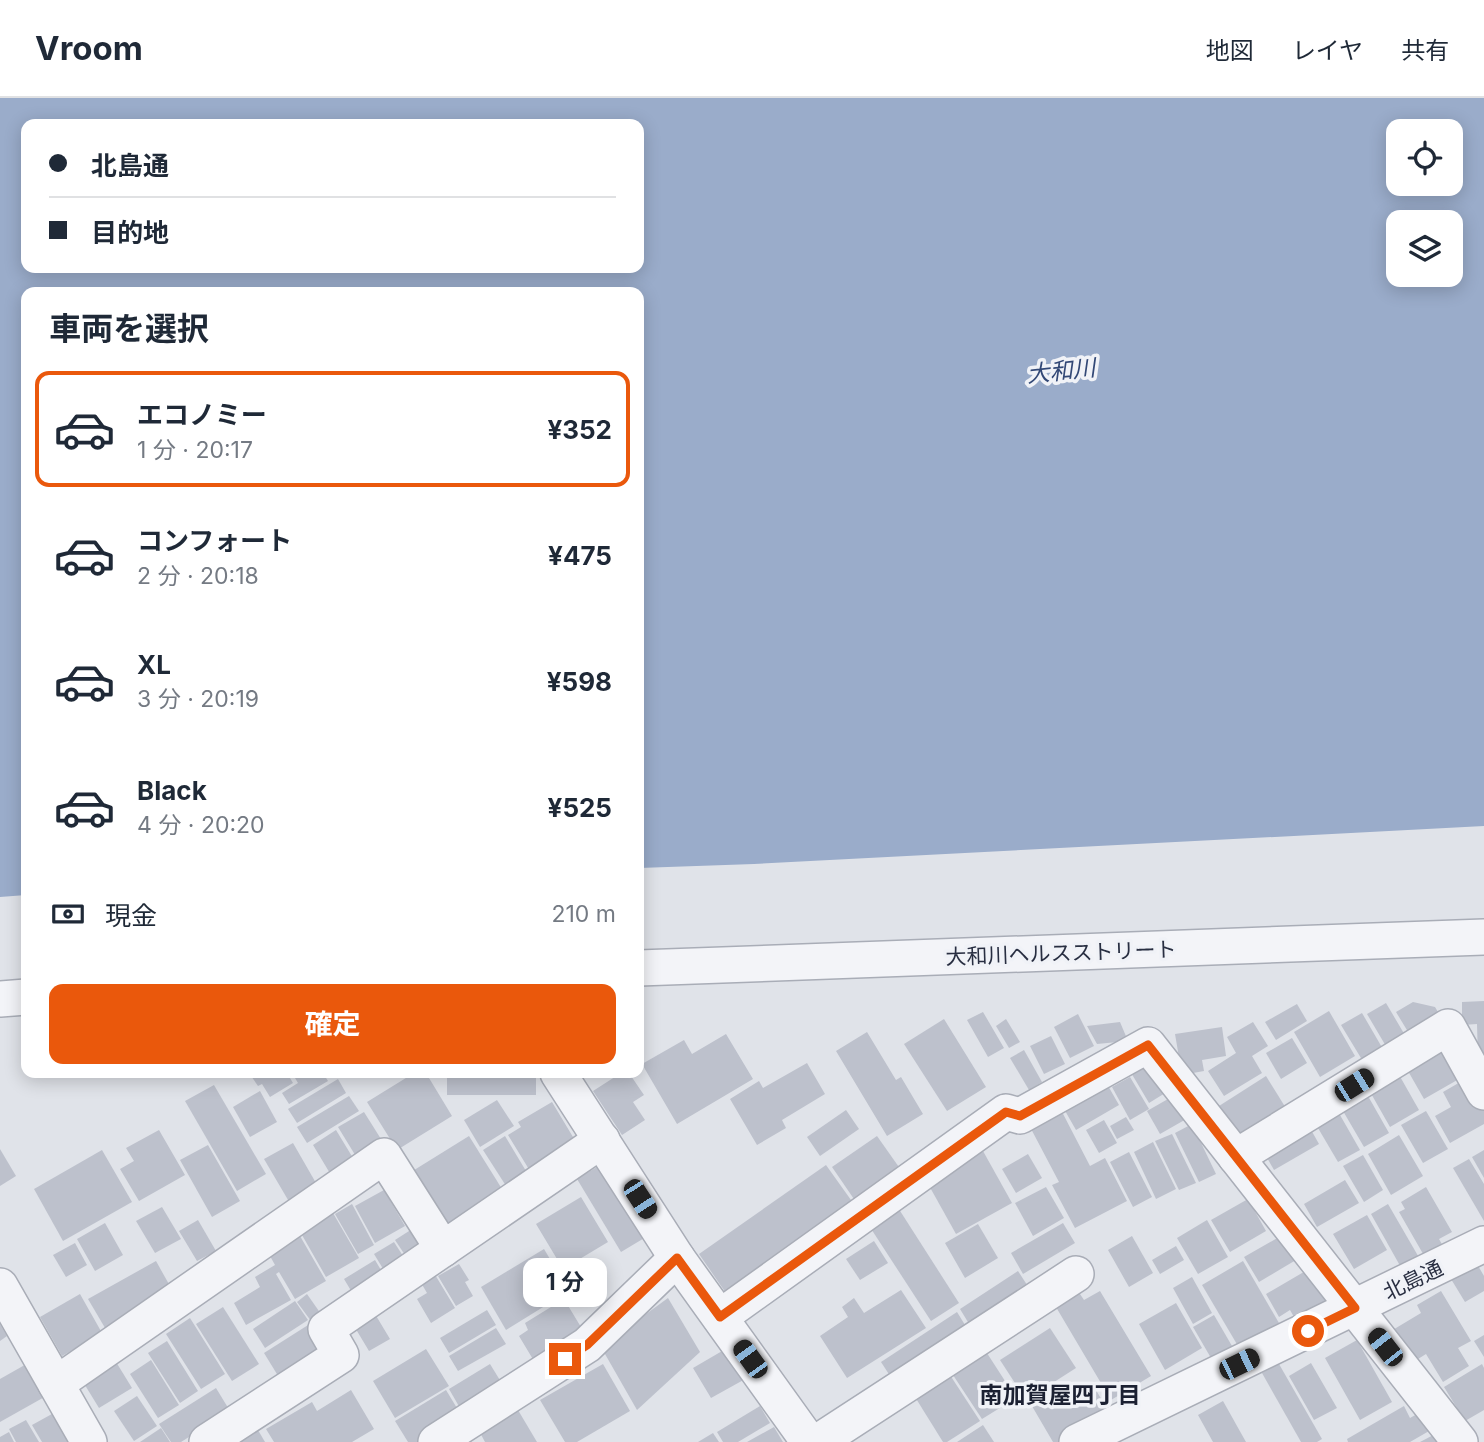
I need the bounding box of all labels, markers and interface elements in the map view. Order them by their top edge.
text: Vroom [35,28,143,68]
text: 地図 [1206,36,1254,65]
text: レイヤ [1292,36,1363,65]
text: 共有 [1401,36,1449,65]
map controls [1386,119,1463,287]
button: locate [1386,119,1463,196]
text: 北島通 [91,150,169,181]
button: layers [1386,210,1463,287]
text: 目的地 [91,217,169,248]
text: 車両を選択 [49,309,209,348]
water label: 大和川 [1025,353,1100,389]
icon: car [53,398,116,461]
text: エコノミー [137,399,267,430]
text: ¥352 [547,414,612,445]
text: 1 分 · 20:17 [137,436,253,464]
icon: car [53,524,116,587]
text: コンフォート [137,525,292,556]
text: ¥475 [548,540,612,571]
text: 2 分 · 20:18 [137,562,259,590]
text: XL [137,649,171,680]
icon: car [53,650,116,713]
text: ¥598 [547,666,612,697]
text: 3 分 · 20:19 [137,685,259,713]
text: Black [137,775,207,806]
icon: car [53,776,116,839]
text: ¥525 [548,792,612,823]
text: 4 分 · 20:20 [137,811,265,839]
icon: cash [49,895,87,933]
text: 現金 [105,900,157,931]
text: 210 m [551,900,616,928]
street label: 大和川ヘルスストリート [945,936,1177,970]
button: 確定 [49,984,616,1064]
car [1331,1065,1378,1105]
car [620,1176,661,1222]
street label: 北島通 [1379,1255,1447,1305]
callout: 1 分 [523,1258,607,1306]
text: 1 分 [546,1268,584,1296]
route start [1292,1315,1324,1347]
car [1364,1324,1407,1370]
car [730,1336,771,1382]
route end [549,1343,581,1375]
car [1216,1345,1263,1383]
district label: 南加賀屋四丁目 [980,1381,1141,1409]

